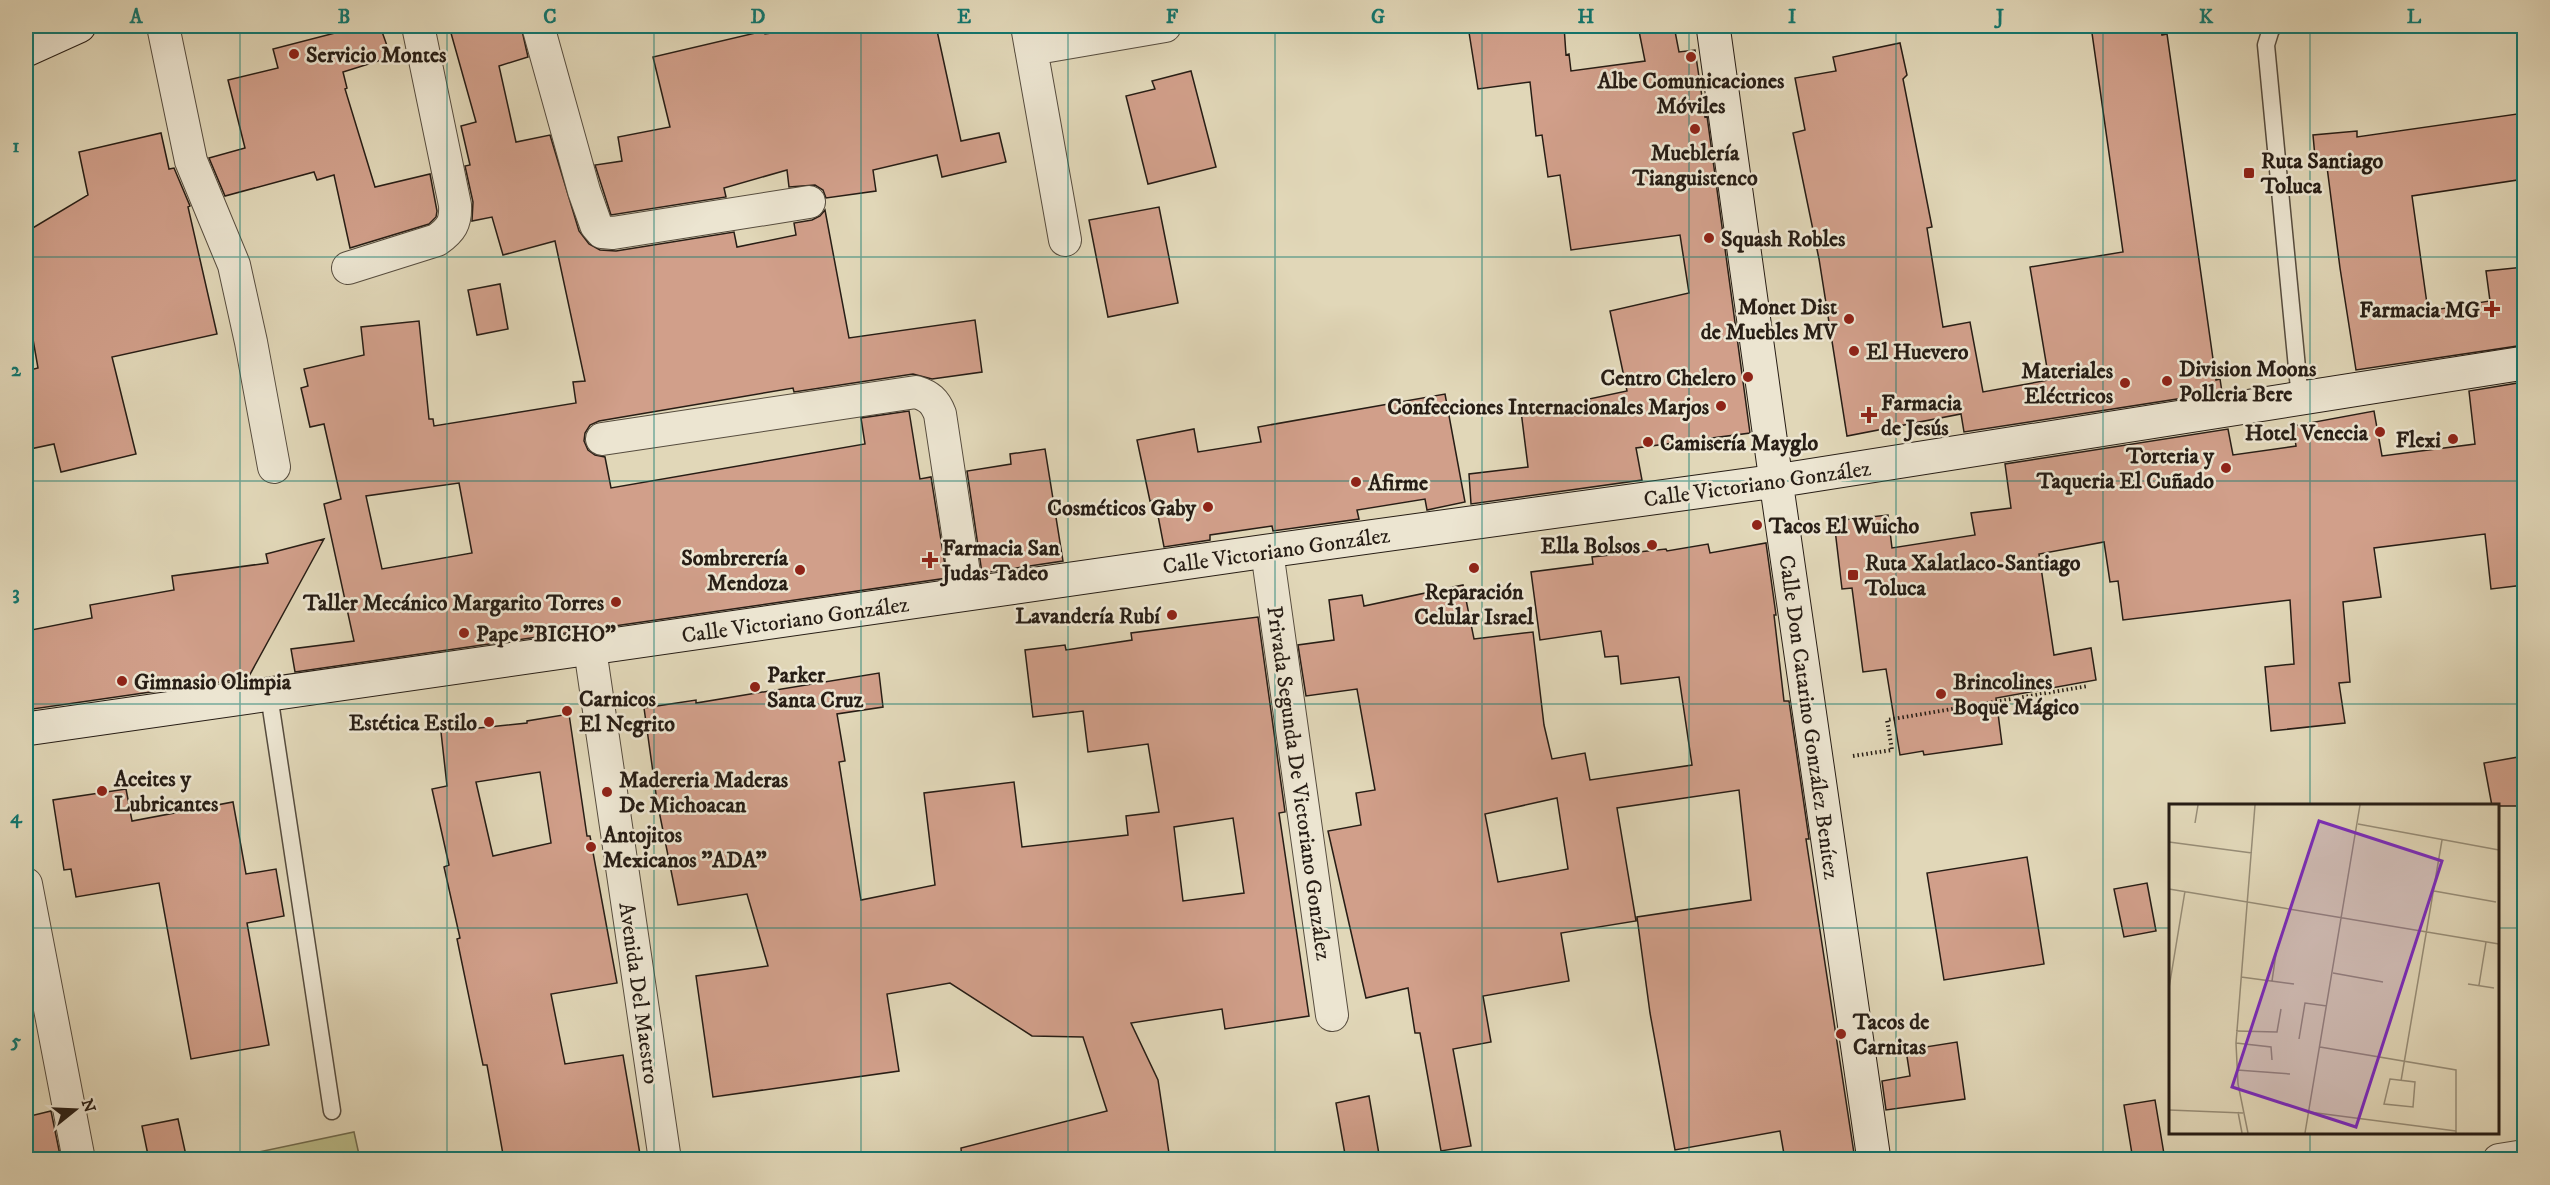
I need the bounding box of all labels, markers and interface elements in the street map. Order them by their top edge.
text: A [129,5,144,30]
text: B [338,5,350,30]
text: C [543,5,557,30]
text: D [751,5,766,30]
text: E [957,5,971,30]
text: F [1166,5,1179,30]
text: G [1371,5,1385,30]
text: H [1578,5,1595,30]
text: I [1788,5,1796,30]
text: J [1994,5,2004,30]
text: K [2199,5,2214,30]
text: L [2407,5,2422,30]
place label: Servicio Montes [306,42,447,69]
marker: Servicio Montes [287,47,301,61]
marker: Albe Comunicaciones Móviles [1684,50,1698,64]
place label: Albe Comunicaciones Móviles [1597,68,1785,120]
marker: Mueblería Tianguistenco [1688,122,1702,136]
text: 1 [12,134,20,159]
place label: Mueblería Tianguistenco [1631,140,1758,192]
place label: Ruta Santiago Toluca [2260,148,2383,200]
marker: Ruta Santiago Toluca [2242,166,2256,180]
place label: Squash Robles [1721,226,1846,253]
marker: Squash Robles [1702,231,1716,245]
place label: Monet Dist de Muebles MV [1701,294,1838,346]
place label: Farmacia MG [2359,297,2481,324]
marker: Farmacia MG [2485,302,2499,316]
marker: Monet Dist de Muebles MV [1842,312,1856,326]
place label: El Huevero [1866,339,1969,366]
marker: El Huevero [1847,344,1861,358]
place label: Division Moons Polleria Bere [2179,356,2317,408]
text: 2 [11,358,22,383]
place label: Materiales Eléctricos [2021,358,2114,410]
place label: Centro Chelero [1601,365,1736,392]
marker: Centro Chelero [1741,370,1755,384]
marker: Division Moons Polleria Bere [2160,374,2174,388]
marker: Materiales Eléctricos [2118,376,2132,390]
place label: Farmacia de Jesús [1881,390,1962,442]
place label: Confecciones Internacionales Marjos [1387,394,1710,422]
marker: Confecciones Internacionales Marjos [1714,399,1728,413]
marker: Farmacia de Jesús [1862,408,1876,422]
place label: Hotel Venecia [2245,420,2369,447]
marker: Hotel Venecia [2373,425,2387,439]
place label: Flexi [2395,427,2441,454]
place label: Camisería Mayglo [1660,430,1819,457]
marker: Flexi [2446,432,2460,446]
marker: Camisería Mayglo [1641,435,1655,449]
place label: Torteria y Taqueria El Cuñado [2036,443,2215,495]
street label: Calle Victoriano González [1642,455,1873,514]
marker: Torteria y Taqueria El Cuñado [2219,461,2233,475]
place label: Afirme [1367,470,1428,497]
marker: Afirme [1349,475,1363,489]
place label: Cosméticos Gaby [1047,495,1197,522]
marker: Cosméticos Gaby [1201,500,1215,514]
place label: Tacos El Wuicho [1768,513,1919,540]
marker: Tacos El Wuicho [1750,518,1764,532]
street label: Calle Victoriano González [1161,522,1392,581]
place label: Ella Bolsos [1541,533,1641,560]
place label: Farmacia San Judas Tadeo [939,535,1060,587]
marker: Ella Bolsos [1645,538,1659,552]
place label: Sombrerería Mendoza [681,545,789,597]
place label: Ruta Xalatlaco-Santiago Toluca [1864,550,2081,602]
marker: Farmacia San Judas Tadeo [923,553,937,567]
street label: Calle Don Catarino González Benítez [1772,553,1845,882]
marker: Reparación Celular Israel [1467,561,1481,575]
marker: Sombrerería Mendoza [793,563,807,577]
marker: Ruta Xalatlaco-Santiago Toluca [1846,568,1860,582]
place label: Reparación Celular Israel [1414,579,1534,631]
text: 3 [12,581,20,606]
place label: Taller Mecánico Margarito Torres [302,590,605,617]
street label: Calle Victoriano González [680,591,911,650]
marker: Taller Mecánico Margarito Torres [609,595,623,609]
place label: Lavandería Rubí [1015,603,1161,630]
street label: Privada Segunda De Victoriano González [1260,604,1337,963]
marker: Lavandería Rubí [1165,608,1179,622]
place label: Pape "BICHO" [476,621,616,648]
marker: Pape "BICHO" [457,626,471,640]
place label: Parker Santa Cruz [767,662,864,714]
place label: Gimnasio Olimpia [134,669,292,696]
place label: Brincolines Boque Mágico [1953,669,2079,721]
marker: Gimnasio Olimpia [115,674,129,688]
marker: Parker Santa Cruz [748,680,762,694]
place label: Carnicos El Negrito [579,686,675,738]
marker: Brincolines Boque Mágico [1934,687,1948,701]
marker: Carnicos El Negrito [560,704,574,718]
place label: Estética Estilo [349,710,477,737]
marker: Estética Estilo [482,715,496,729]
place label: Aceites y Lubricantes [113,766,219,818]
place label: Madereria Maderas De Michoacan [619,767,789,819]
marker: Aceites y Lubricantes [95,784,109,798]
marker: Madereria Maderas De Michoacan [600,785,614,799]
inset map [2169,804,2499,1134]
text: 4 [10,805,23,830]
place label: Antojitos Mexicanos "ADA" [602,822,767,874]
marker: Antojitos Mexicanos "ADA" [584,840,598,854]
street label: Avenida Del Maestro [612,901,665,1086]
place label: Tacos de Carnitas [1852,1009,1929,1061]
marker: Tacos de Carnitas [1834,1027,1848,1041]
text: 5 [10,1029,21,1054]
north arrow [45,1080,105,1140]
text: N [77,1096,100,1115]

